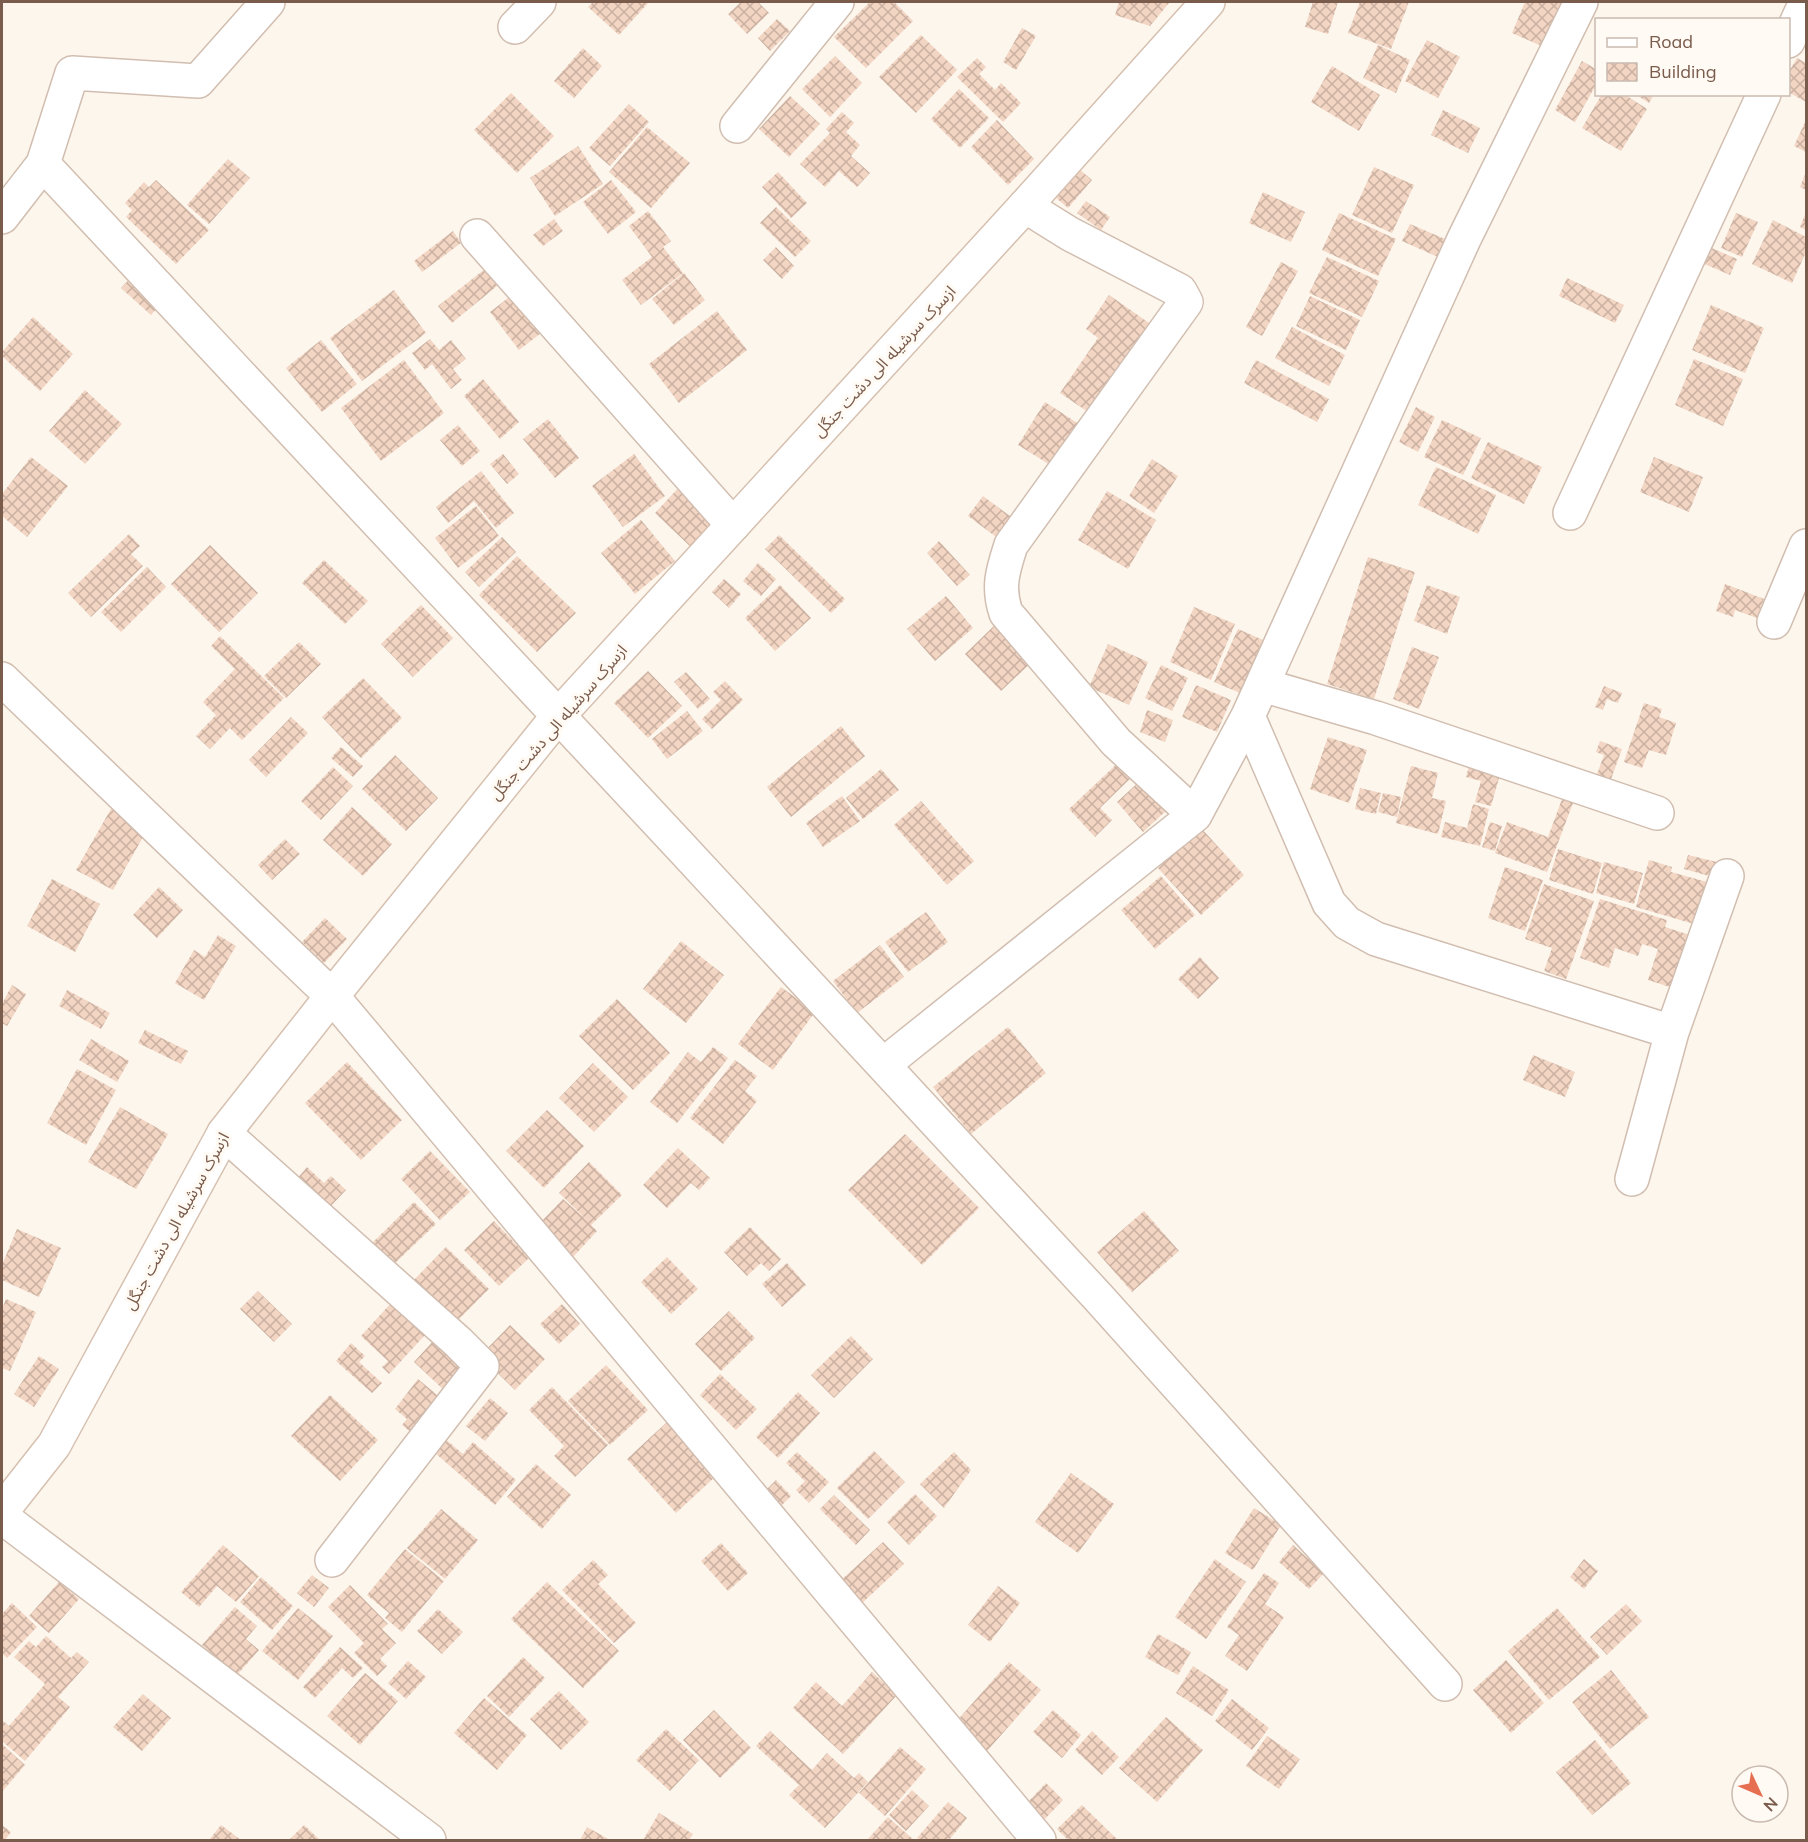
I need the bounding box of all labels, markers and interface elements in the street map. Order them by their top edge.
legend [1595,18,1790,96]
text: Road [1649,30,1693,53]
text: Building [1649,60,1717,83]
street label: ازسرک سرشیله الی دشت جنگل [809,281,959,441]
street label: ازسرک سرشیله الی دشت جنگل [485,640,631,804]
street label: ازسرک سرشیله الی دشت جنگل [119,1129,233,1313]
north arrow [1730,1764,1790,1824]
text: N [1759,1793,1782,1816]

